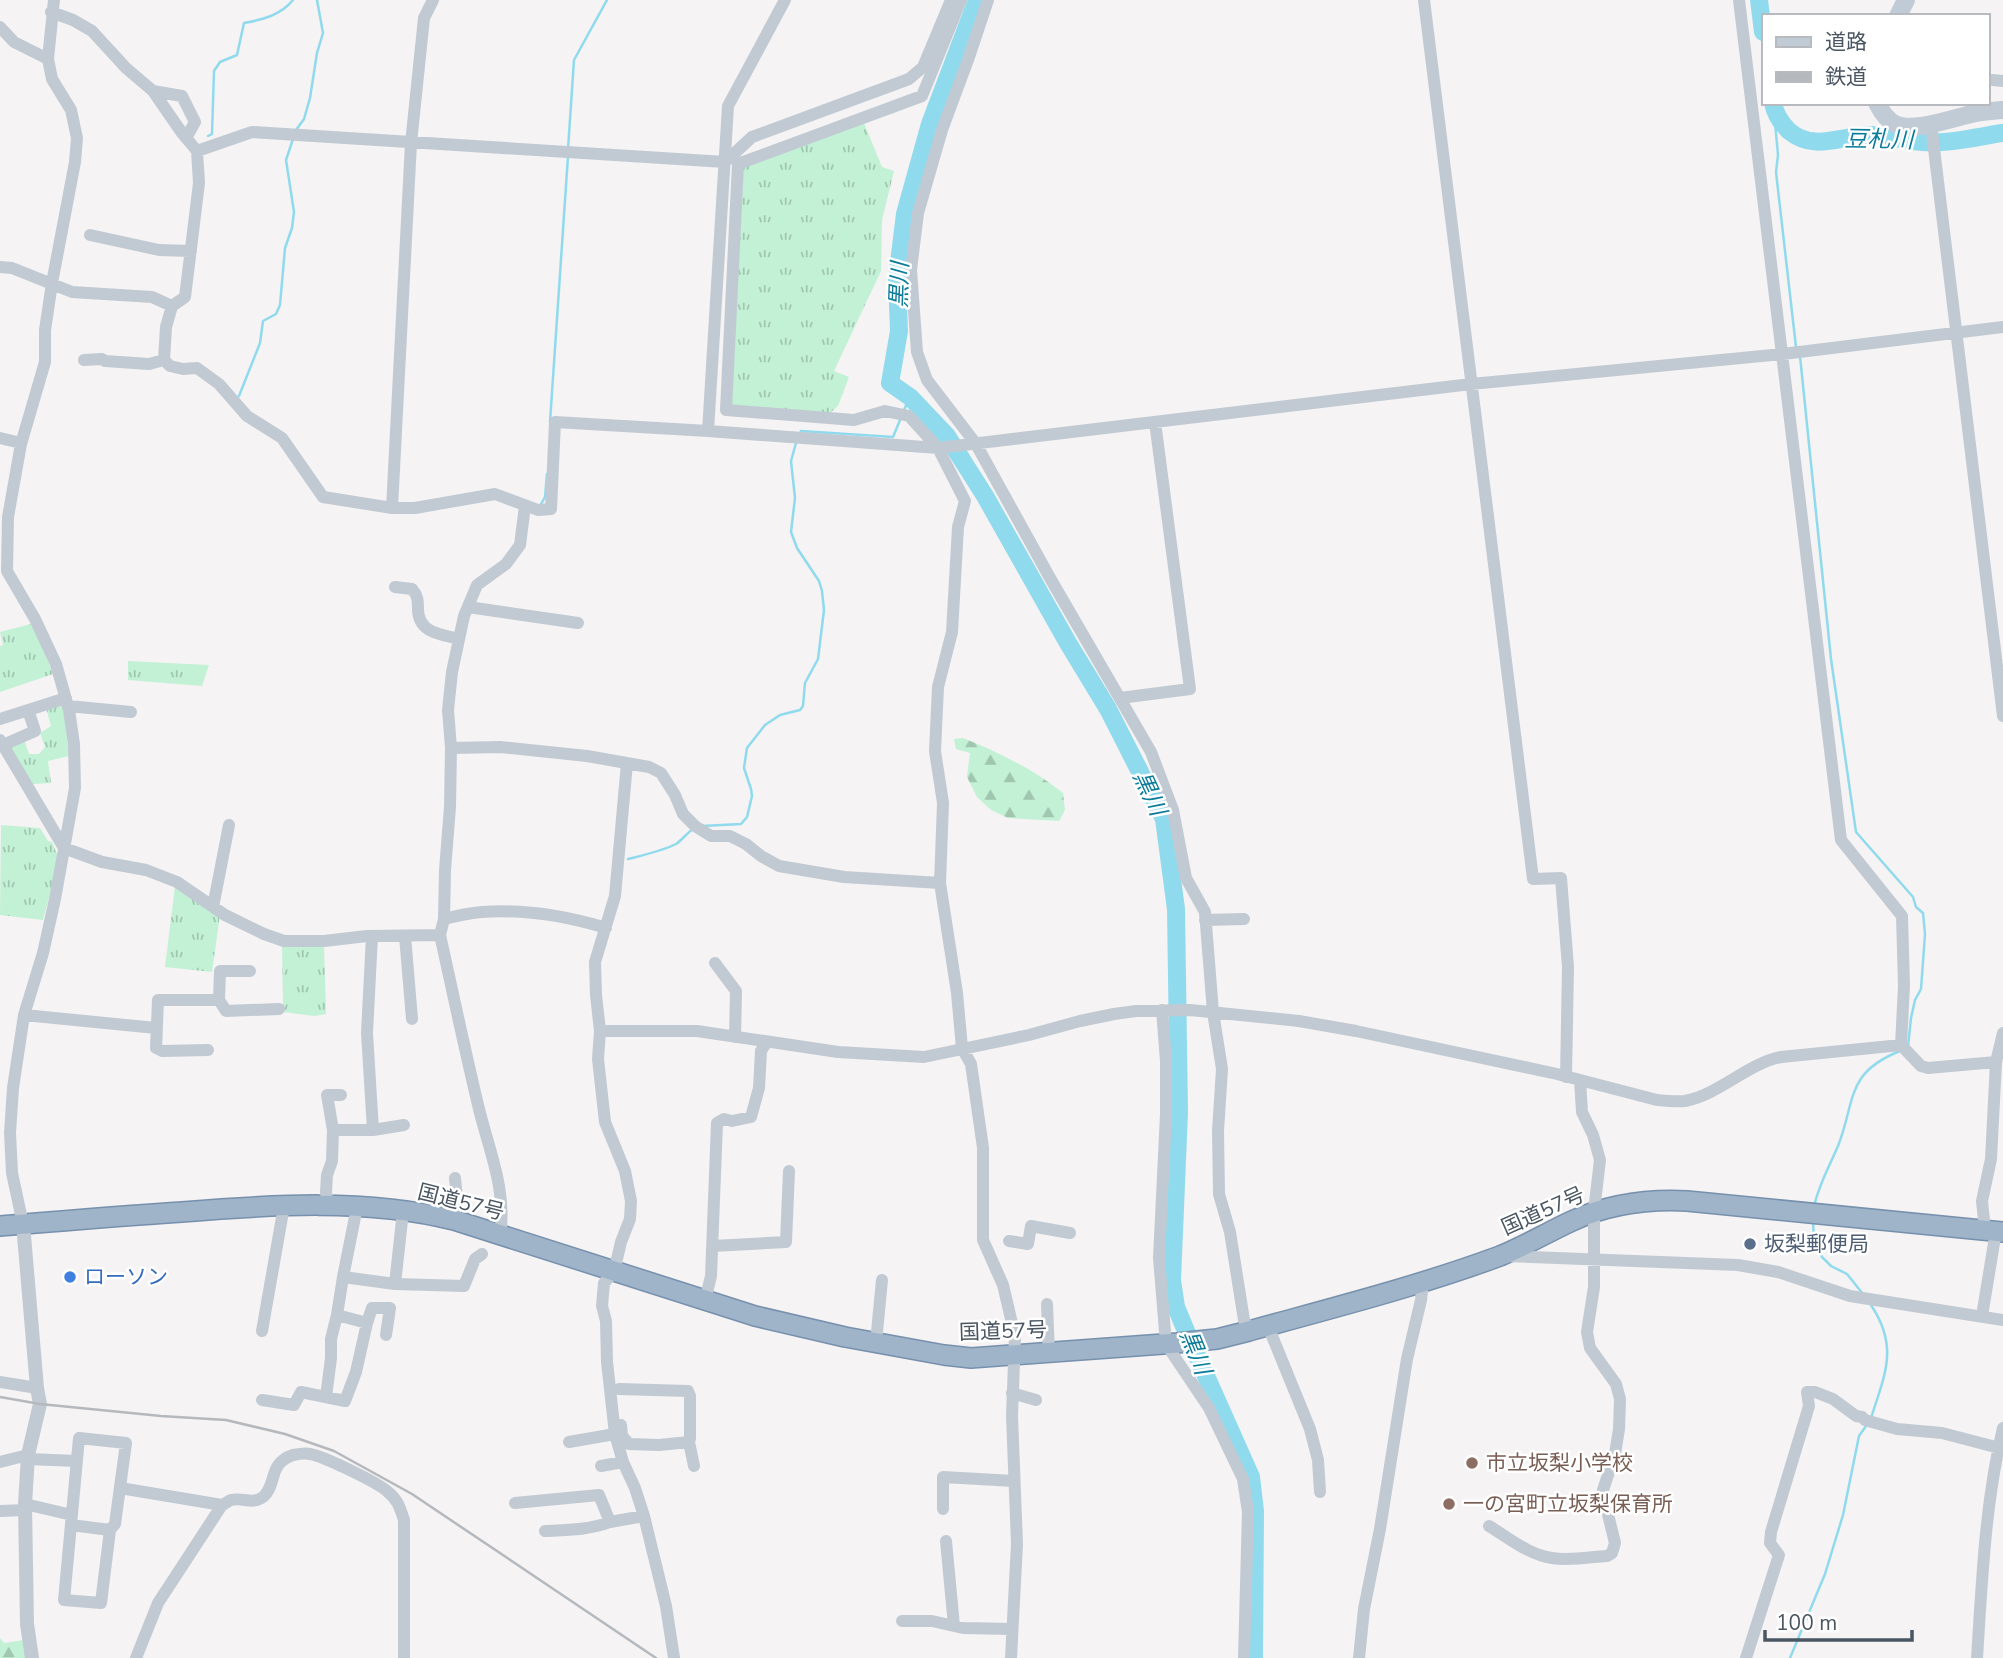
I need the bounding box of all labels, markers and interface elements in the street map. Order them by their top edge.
legend [1762,14,1989,105]
text: 道路 [1825,28,1867,56]
text: 鉄道 [1825,63,1867,91]
water label: 豆札川 [1844,123,1917,156]
water label: 黒川 [883,258,916,309]
water label: 黒川 [1126,766,1175,823]
street label: 国道57号 [415,1178,507,1226]
street label: 国道57号 [1497,1180,1589,1242]
place label: 坂梨郵便局 [1764,1230,1869,1258]
marker: 坂梨郵便局 [1742,1236,1758,1252]
place label: ローソン [84,1263,168,1291]
marker: ローソン [62,1269,78,1285]
street label: 国道57号 [958,1315,1048,1347]
water label: 黒川 [1173,1325,1220,1382]
place label: 市立坂梨小学校 [1486,1449,1633,1477]
marker: 市立坂梨小学校 [1464,1455,1480,1471]
place label: 一の宮町立坂梨保育所 [1463,1490,1673,1518]
marker: 一の宮町立坂梨保育所 [1441,1496,1457,1512]
scale bar [1765,1598,1912,1642]
text: 100 m [1776,1609,1837,1637]

